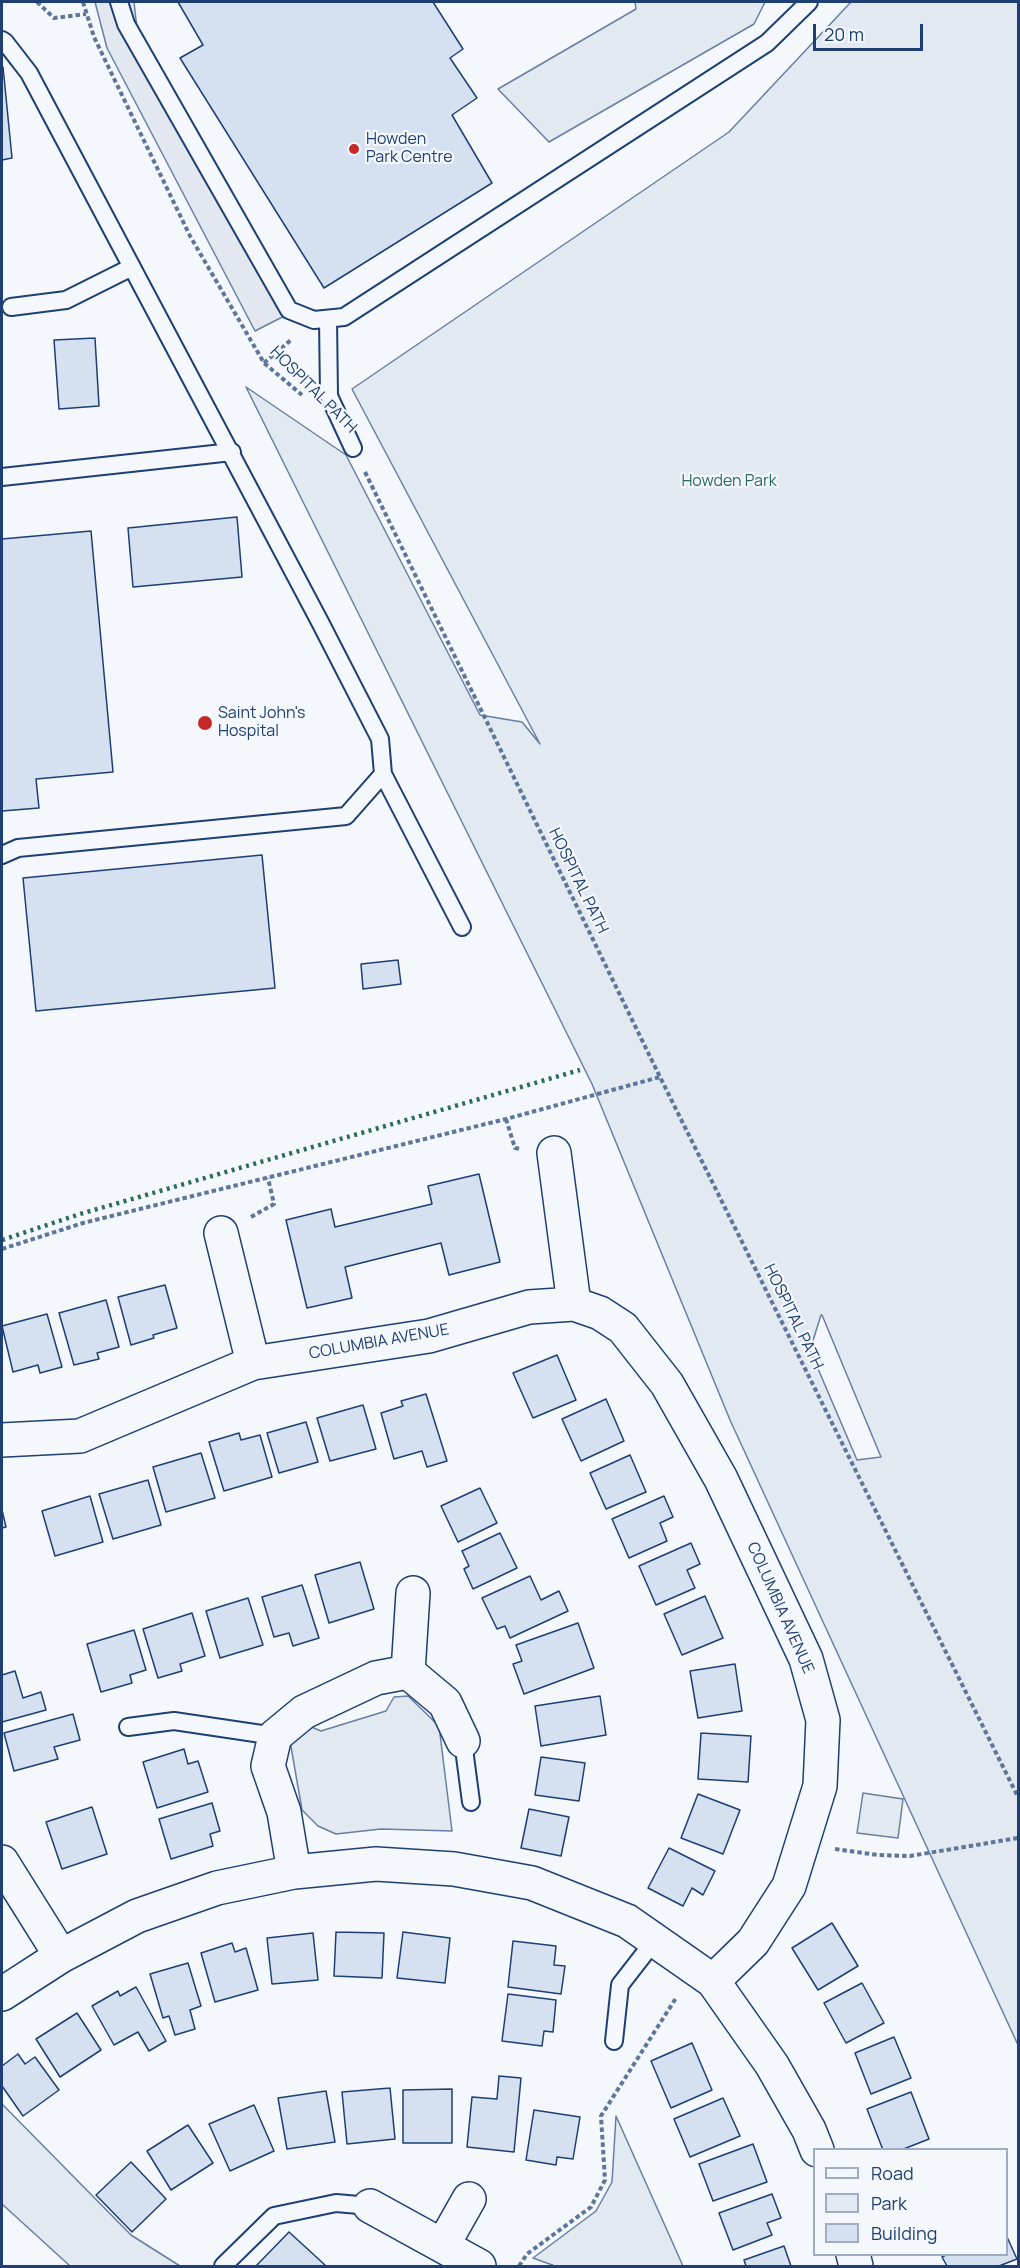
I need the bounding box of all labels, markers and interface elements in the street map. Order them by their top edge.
scale bar [816,12,926,50]
text: 20 m [824,22,864,46]
place label: Howden Park Centre [366,130,453,168]
marker: Howden Park Centre [347,142,361,156]
street label: HOSPITAL PATH [266,343,360,437]
park label: Howden Park [681,472,777,492]
place label: Saint John's Hospital [218,704,305,742]
marker: Saint John's Hospital [196,714,214,732]
street label: HOSPITAL PATH [544,825,612,937]
street label: HOSPITAL PATH [759,1261,827,1373]
street label: COLUMBIA AVENUE [307,1320,451,1364]
street label: COLUMBIA AVENUE [742,1539,818,1677]
legend [813,2148,1008,2256]
text: Road [871,2161,914,2185]
text: Park [871,2191,907,2215]
text: Building [871,2221,937,2245]

